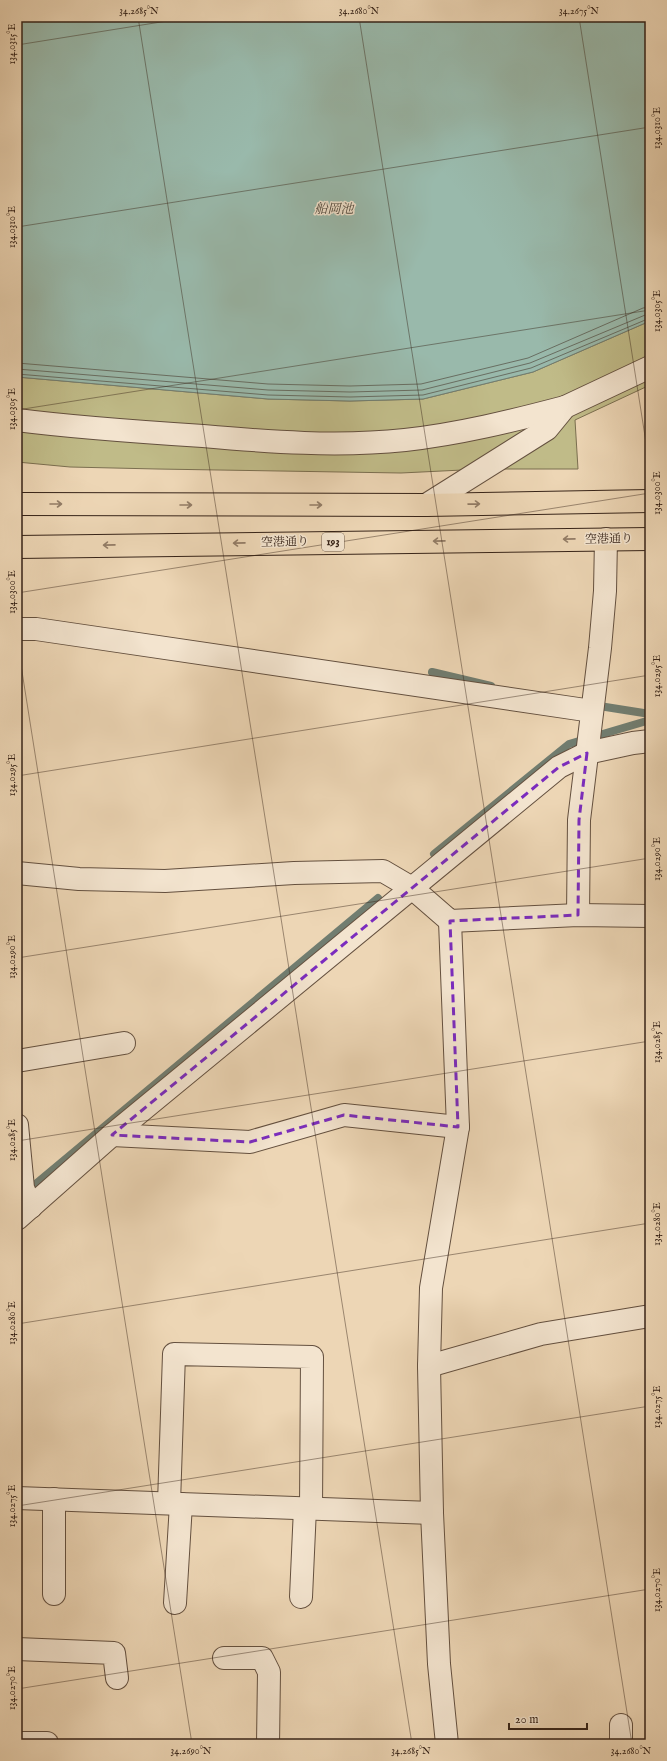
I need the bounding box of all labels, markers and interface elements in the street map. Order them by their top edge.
text: 34.2685°N [119,5,159,18]
text: 34.2680°N [339,5,380,18]
text: 34.2675°N [559,5,599,18]
text: 134.0315°E [6,24,19,64]
text: 134.0310°E [651,107,664,149]
water label: 船岡池 [314,201,355,218]
text: 134.0310°E [6,206,19,248]
text: 134.0305°E [651,290,664,332]
text: 134.0305°E [6,388,19,430]
text: 134.0300°E [651,471,664,515]
one-way arrow [49,500,62,508]
one-way arrow [467,500,480,508]
one-way arrow [179,501,192,509]
one-way arrow [309,501,322,509]
street label: 空港通り [585,531,633,547]
road number: 193 [322,533,344,551]
street label: 空港通り [261,534,309,550]
one-way arrow [563,535,576,543]
one-way arrow [433,537,446,545]
one-way arrow [233,539,246,547]
one-way arrow [103,541,116,549]
text: 134.0300°E [6,570,19,614]
text: 134.0295°E [651,655,664,697]
text: 134.0295°E [6,754,19,796]
text: 134.0290°E [651,837,664,881]
text: 134.0290°E [6,935,19,979]
text: 134.0285°E [651,1021,664,1063]
text: 134.0285°E [6,1119,19,1161]
text: 134.0280°E [651,1202,664,1246]
text: 134.0280°E [6,1301,19,1345]
text: 134.0275°E [651,1386,664,1428]
text: 134.0275°E [6,1485,19,1527]
text: 134.0270°E [651,1568,664,1612]
text: 134.0270°E [6,1666,19,1710]
scale bar [509,1705,587,1731]
text: 20 m [515,1712,538,1727]
text: 34.2690°N [170,1745,212,1758]
text: 34.2685°N [391,1745,431,1758]
text: 34.2680°N [611,1745,652,1758]

